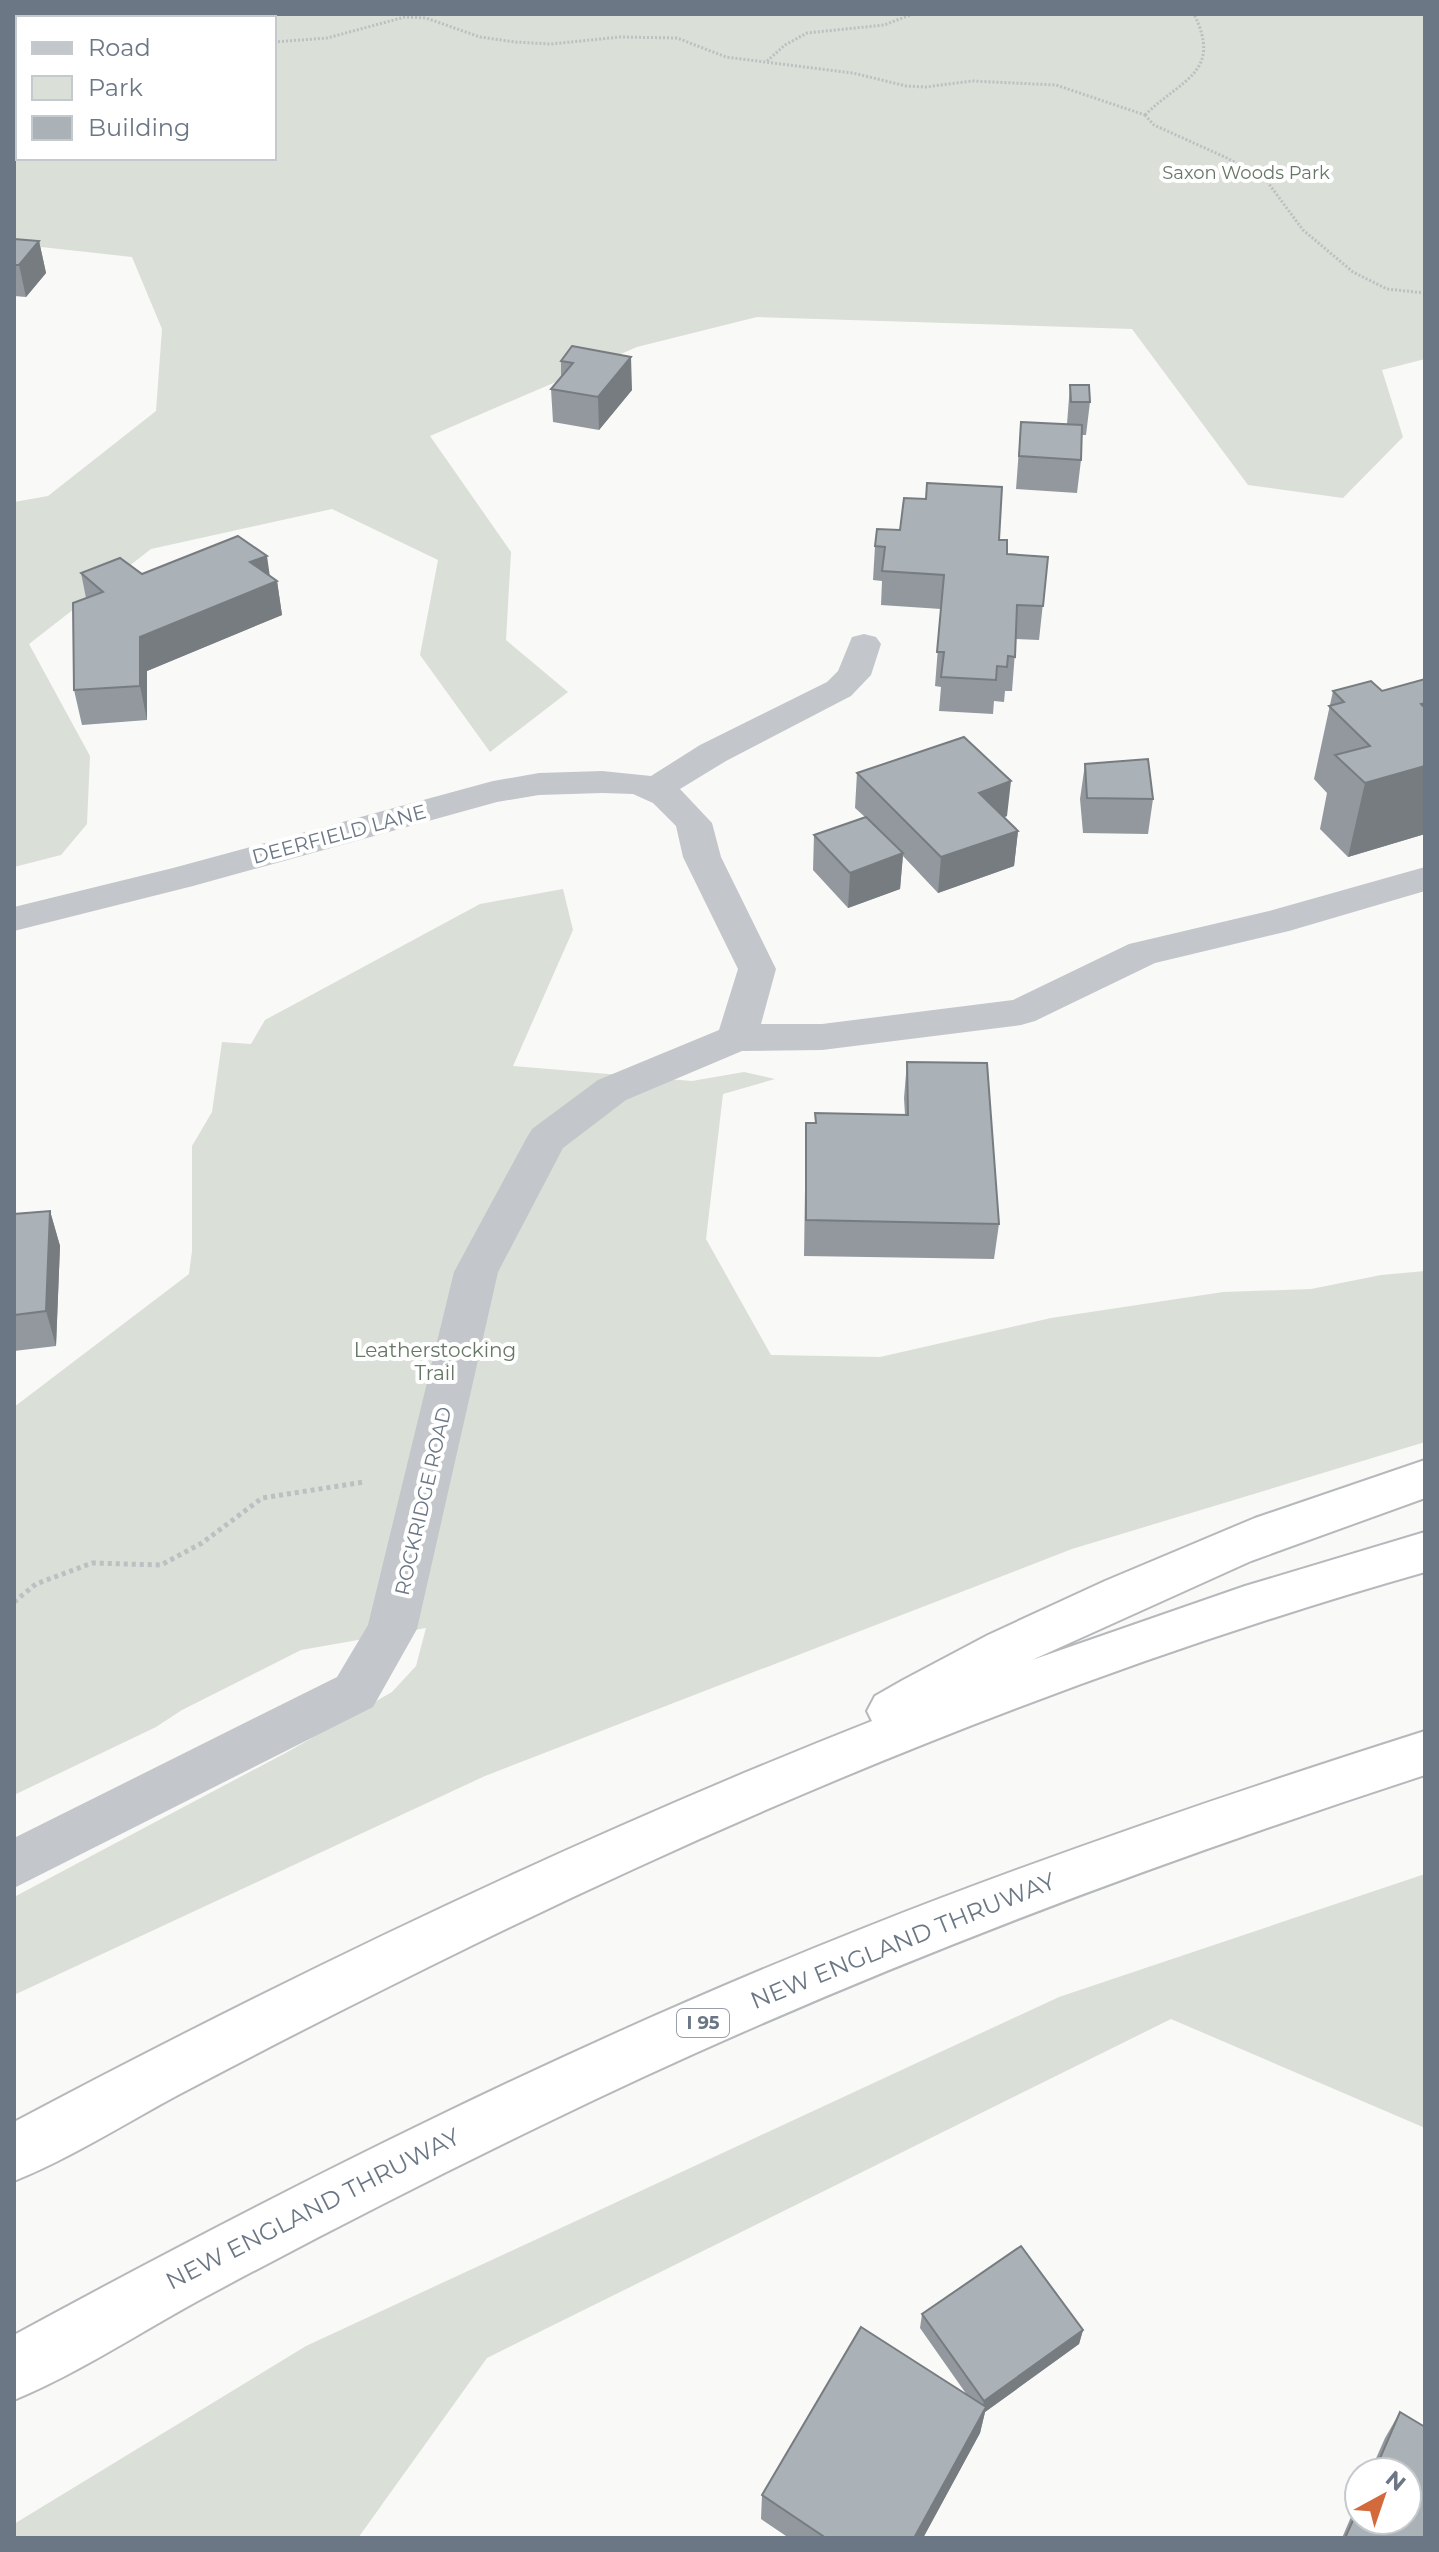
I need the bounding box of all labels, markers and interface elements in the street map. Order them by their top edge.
legend [16,16,276,160]
text: Road [88,33,151,62]
text: Park [88,73,143,102]
text: Building [88,113,191,142]
park label: Saxon Woods Park [1162,162,1330,184]
street label: DEERFIELD LANE [249,799,429,869]
park label: Leatherstocking Trail [354,1338,516,1385]
street label: ROCKRIDGE ROAD [390,1404,456,1598]
street label: NEW ENGLAND THRUWAY [746,1866,1060,2015]
road number: I 95 [677,2009,729,2037]
street label: NEW ENGLAND THRUWAY [161,2121,465,2296]
north arrow [1343,2456,1423,2536]
text: N [1380,2465,1411,2497]

